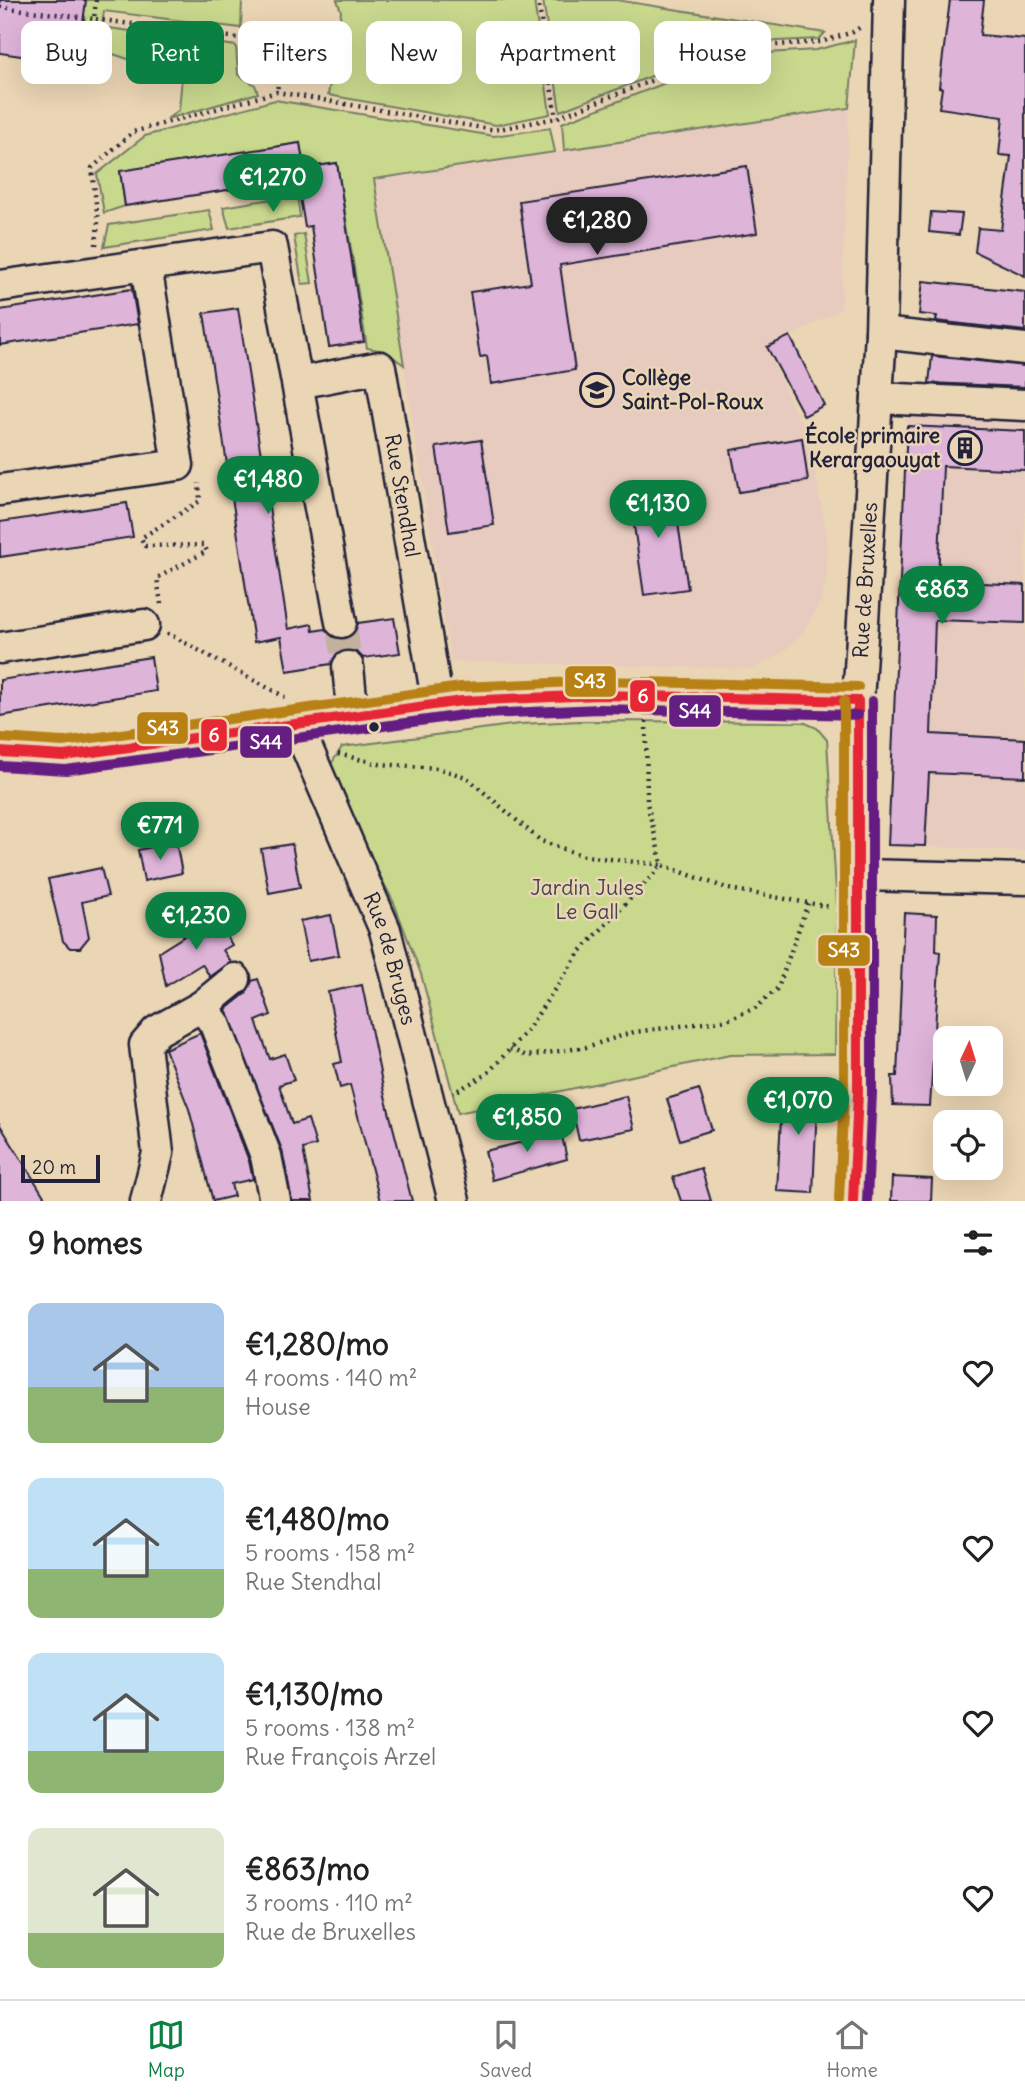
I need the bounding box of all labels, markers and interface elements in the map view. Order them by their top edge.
chip: Buy [21,21,112,84]
chip: Rent [126,21,224,84]
chip: Filters [238,21,352,84]
chip: New [366,21,462,84]
chip: Apartment [476,21,640,84]
chip: House [654,21,771,84]
pin: €1,270 [216,154,330,214]
text: €1,270 [239,162,307,191]
pin: €1,280 [540,198,654,257]
text: €1,280 [562,205,632,234]
place label: Collège Saint-Pol-Roux [622,364,764,415]
school or university icon: Collège Saint-Pol-Roux [578,371,616,409]
place label: École primaire Kerargaouyat [805,421,941,473]
building icon: École primaire Kerargaouyat [946,429,984,467]
street label: Rue Stendhal [379,432,426,559]
pin: €1,480 [211,456,325,516]
text: €1,480 [233,464,303,493]
pin: €1,130 [601,480,715,540]
text: €1,130 [626,488,690,517]
street label: Rue de Bruxelles [847,501,883,659]
pin: €863 [901,566,983,626]
text: €863 [915,574,969,603]
line badge: S43 [564,665,617,698]
text: S43 [574,669,606,693]
line badge: 6 [629,679,656,713]
text: 6 [638,684,649,708]
line badge: S44 [668,694,722,728]
text: S44 [679,699,711,723]
line badge: S43 [136,711,189,745]
text: S43 [147,716,179,740]
line badge: 6 [200,718,228,752]
unlabelled marker [367,720,381,734]
text: 6 [209,723,220,747]
line badge: S44 [239,725,293,759]
text: S44 [250,730,282,754]
pin: €771 [119,802,201,862]
text: €771 [137,810,183,839]
park label: Jardin Jules Le Gall [530,874,644,925]
street label: Rue de Bruges [357,888,423,1028]
pin: €1,230 [139,892,253,952]
text: €1,230 [161,900,231,929]
line badge: S43 [817,934,871,967]
text: S43 [828,938,860,962]
north arrow [933,1026,1003,1096]
map controls [933,1026,1003,1180]
pin: €1,070 [741,1078,855,1137]
text: €1,070 [763,1085,833,1114]
pin: €1,850 [470,1094,584,1154]
text: €1,850 [492,1102,562,1131]
button: locate [933,1110,1003,1180]
scale bar [21,1152,100,1184]
text: 20 m [32,1155,76,1179]
text: 9 homes [28,1224,143,1262]
icon: filters [959,1224,997,1262]
text: €1,280/mo [245,1325,389,1363]
icon: home [84,1331,168,1415]
icon: heart [959,1354,997,1392]
text: 4 rooms · 140 m² [245,1363,417,1392]
text: House [245,1392,311,1421]
text: €1,480/mo [245,1500,389,1538]
icon: home [84,1506,168,1590]
icon: heart [959,1529,997,1567]
text: 5 rooms · 158 m² [245,1538,415,1567]
text: Rue Stendhal [245,1567,381,1596]
text: €1,130/mo [245,1675,383,1713]
icon: home [84,1681,168,1765]
icon: heart [959,1704,997,1742]
text: 5 rooms · 138 m² [245,1713,415,1742]
text: Rue François Arzel [245,1742,436,1771]
text: €863/mo [245,1850,370,1888]
icon: home [84,1856,168,1940]
icon: heart [959,1879,997,1917]
text: 3 rooms · 110 m² [245,1888,413,1917]
text: Rue de Bruxelles [245,1917,416,1946]
tab: Map [147,2016,185,2082]
tab: Saved [480,2016,532,2082]
tab: Home [826,2016,878,2082]

